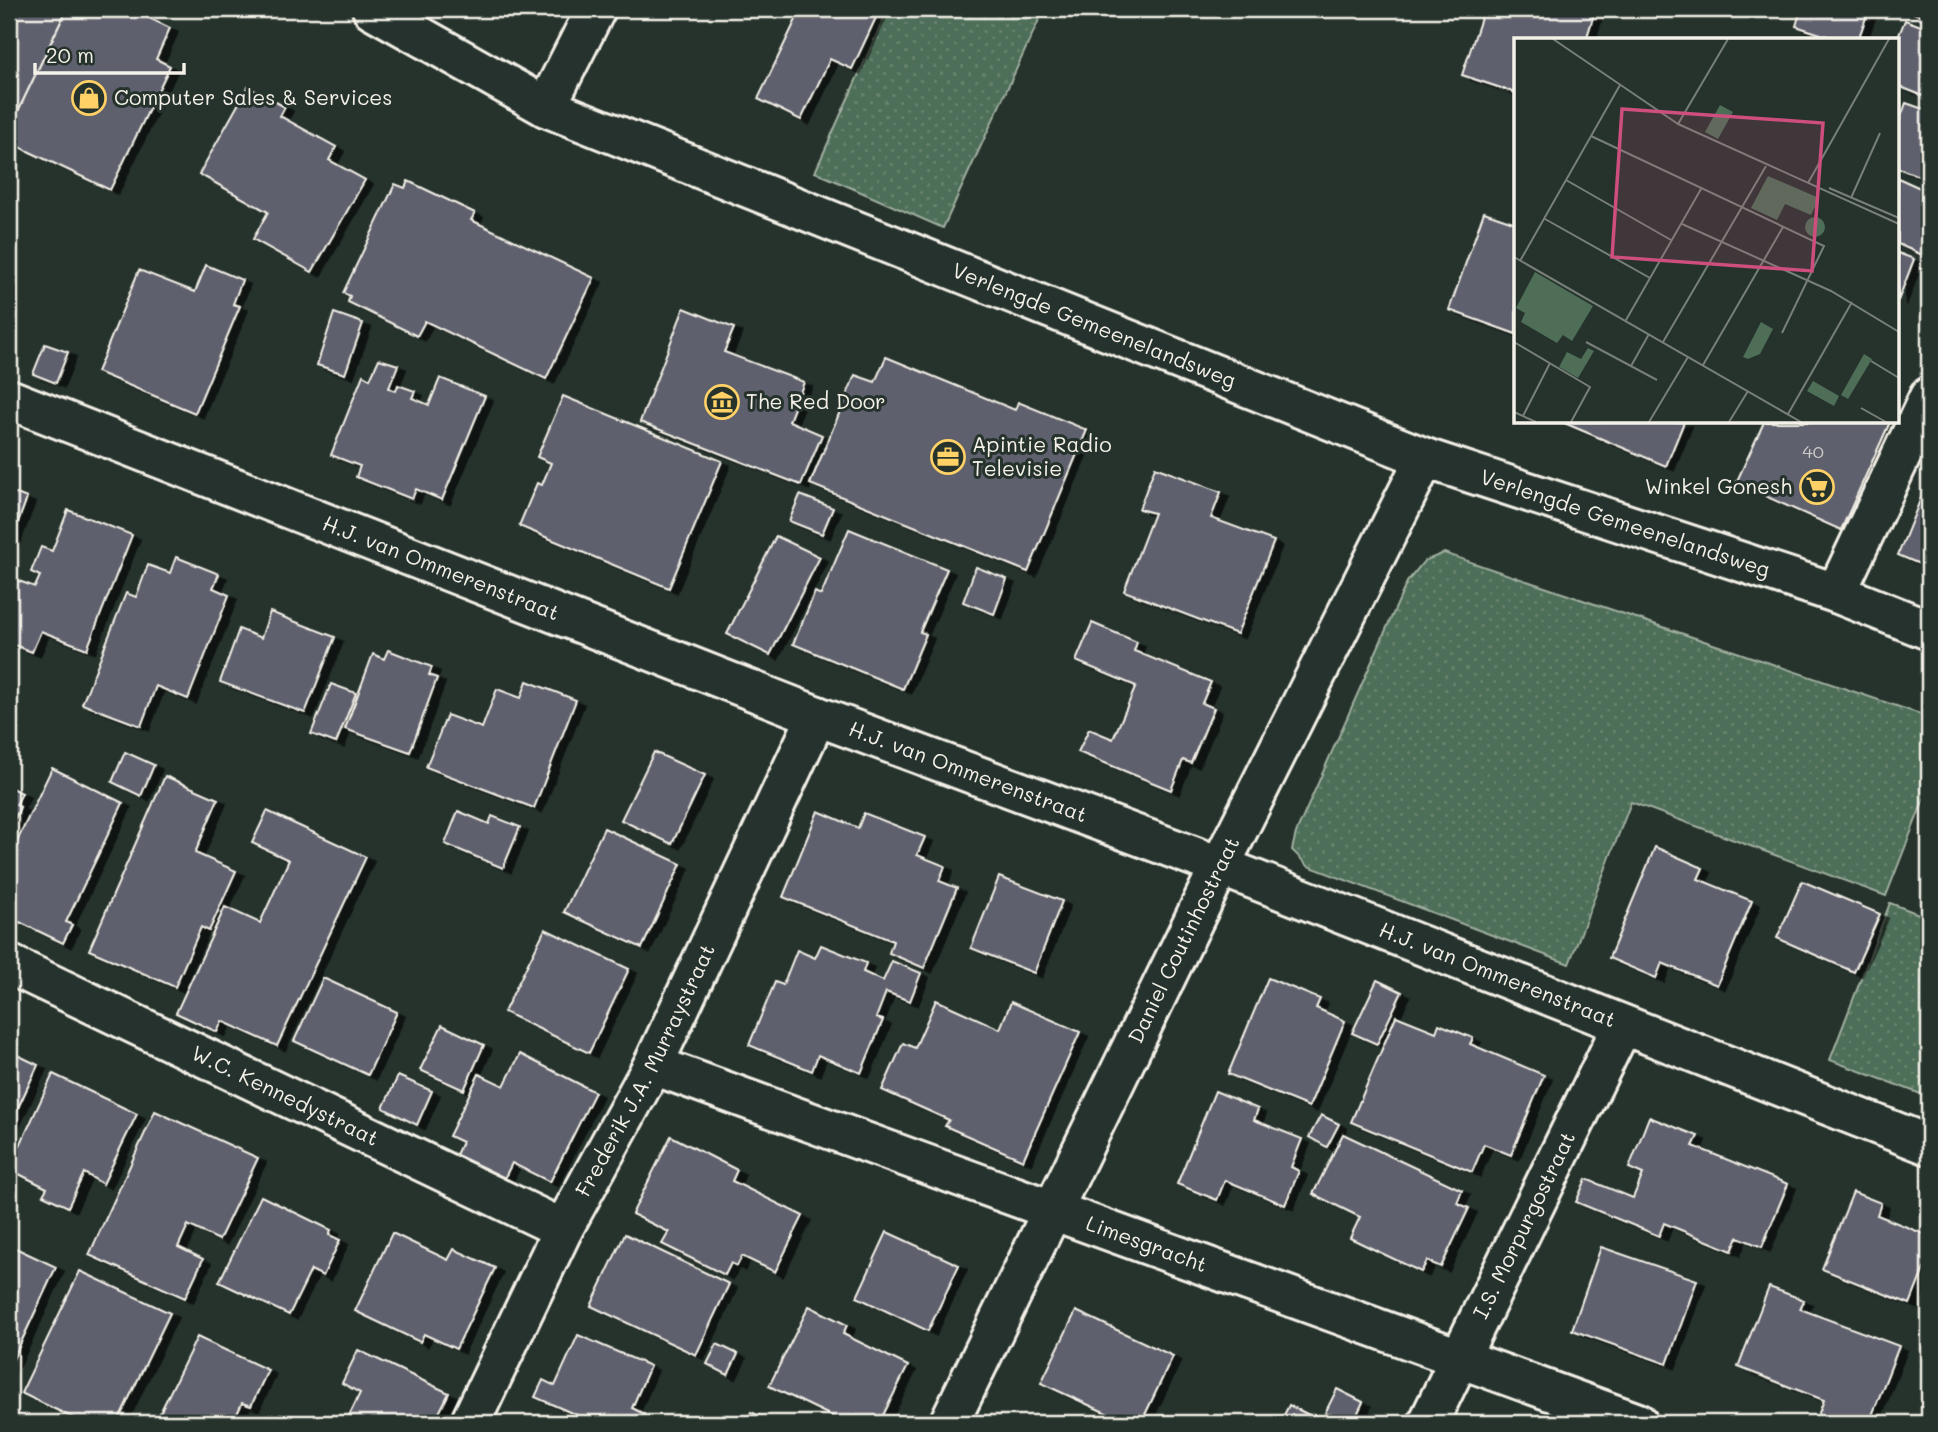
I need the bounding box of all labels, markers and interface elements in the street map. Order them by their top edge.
scale bar [35,32,184,76]
inset map [1514,38,1899,424]
text: 20 m [46,41,94,68]
shop icon: Computer Sales & Services [70,79,108,117]
place label: Computer Sales & Services [114,83,393,110]
street label: Verlengde Gemeenelandsweg [949,256,1240,393]
museum icon: The Red Door [703,383,741,421]
place label: The Red Door [746,387,886,414]
place label: Apintie Radio Televisie [972,430,1112,481]
office icon: Apintie Radio Televisie [929,438,967,476]
house number: 40 [1802,439,1824,463]
street label: Verlengde Gemeenelandsweg [1477,462,1774,582]
supermarket icon: Winkel Gonesh [1798,468,1836,506]
place label: Winkel Gonesh [1645,472,1792,499]
street label: H.J. van Ommerenstraat [319,508,564,626]
street label: H.J. van Ommerenstraat [846,714,1091,827]
street label: Daniel Coutinhostraat [1121,832,1245,1047]
street label: H.J. van Ommerenstraat [1376,915,1620,1032]
street label: Frederik J.A. Murraystraat [568,939,720,1201]
street label: W.C. Kennedystraat [188,1038,384,1151]
street label: I.S. Morpurgostraat [1466,1127,1580,1323]
street label: Limesgracht [1083,1209,1211,1277]

